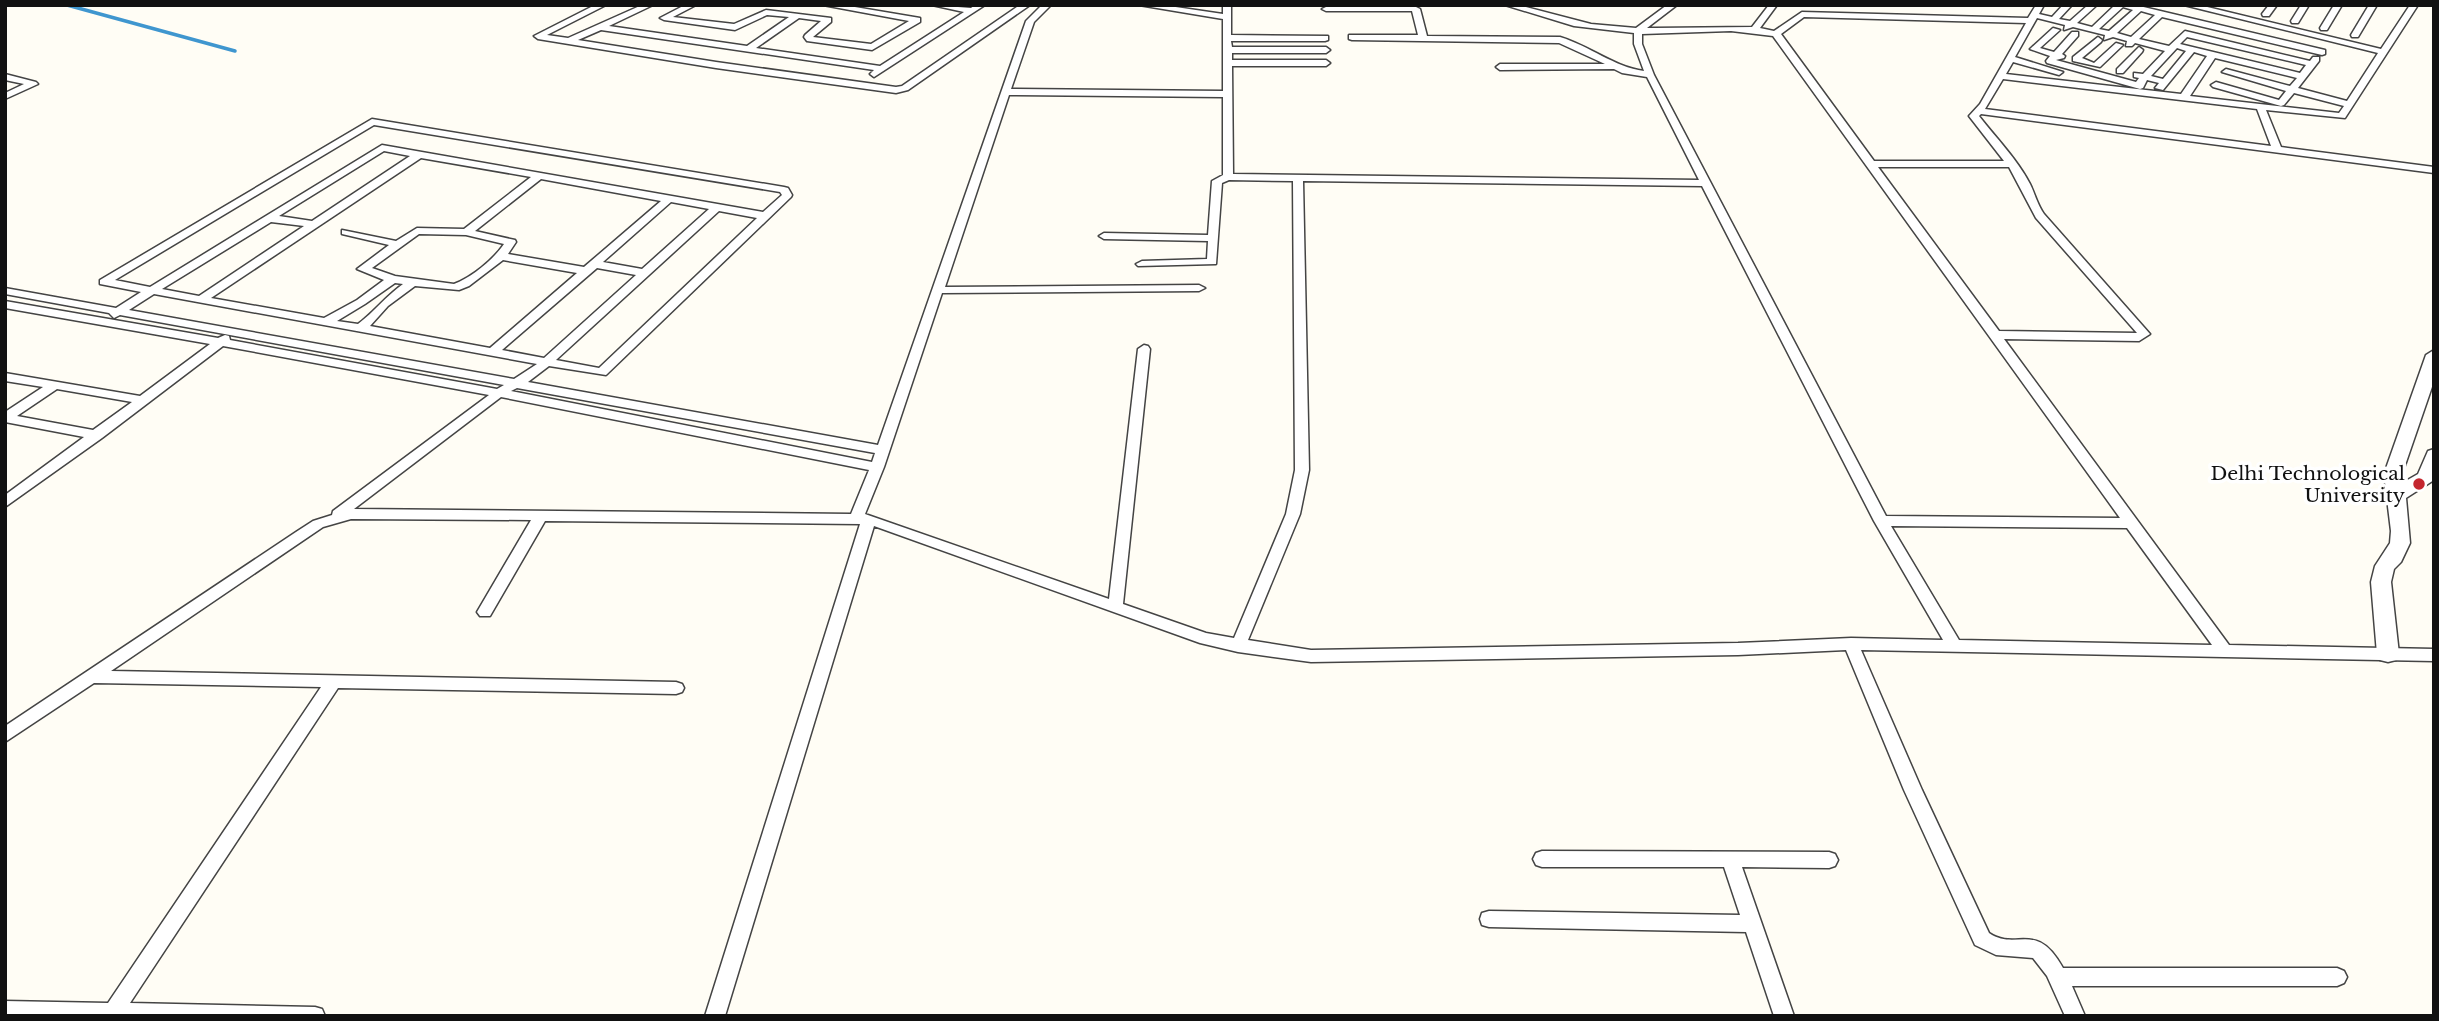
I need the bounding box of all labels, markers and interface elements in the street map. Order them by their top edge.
place label: Delhi Technological University [2210,462,2405,507]
marker: Delhi Technological University [2411,476,2427,492]

